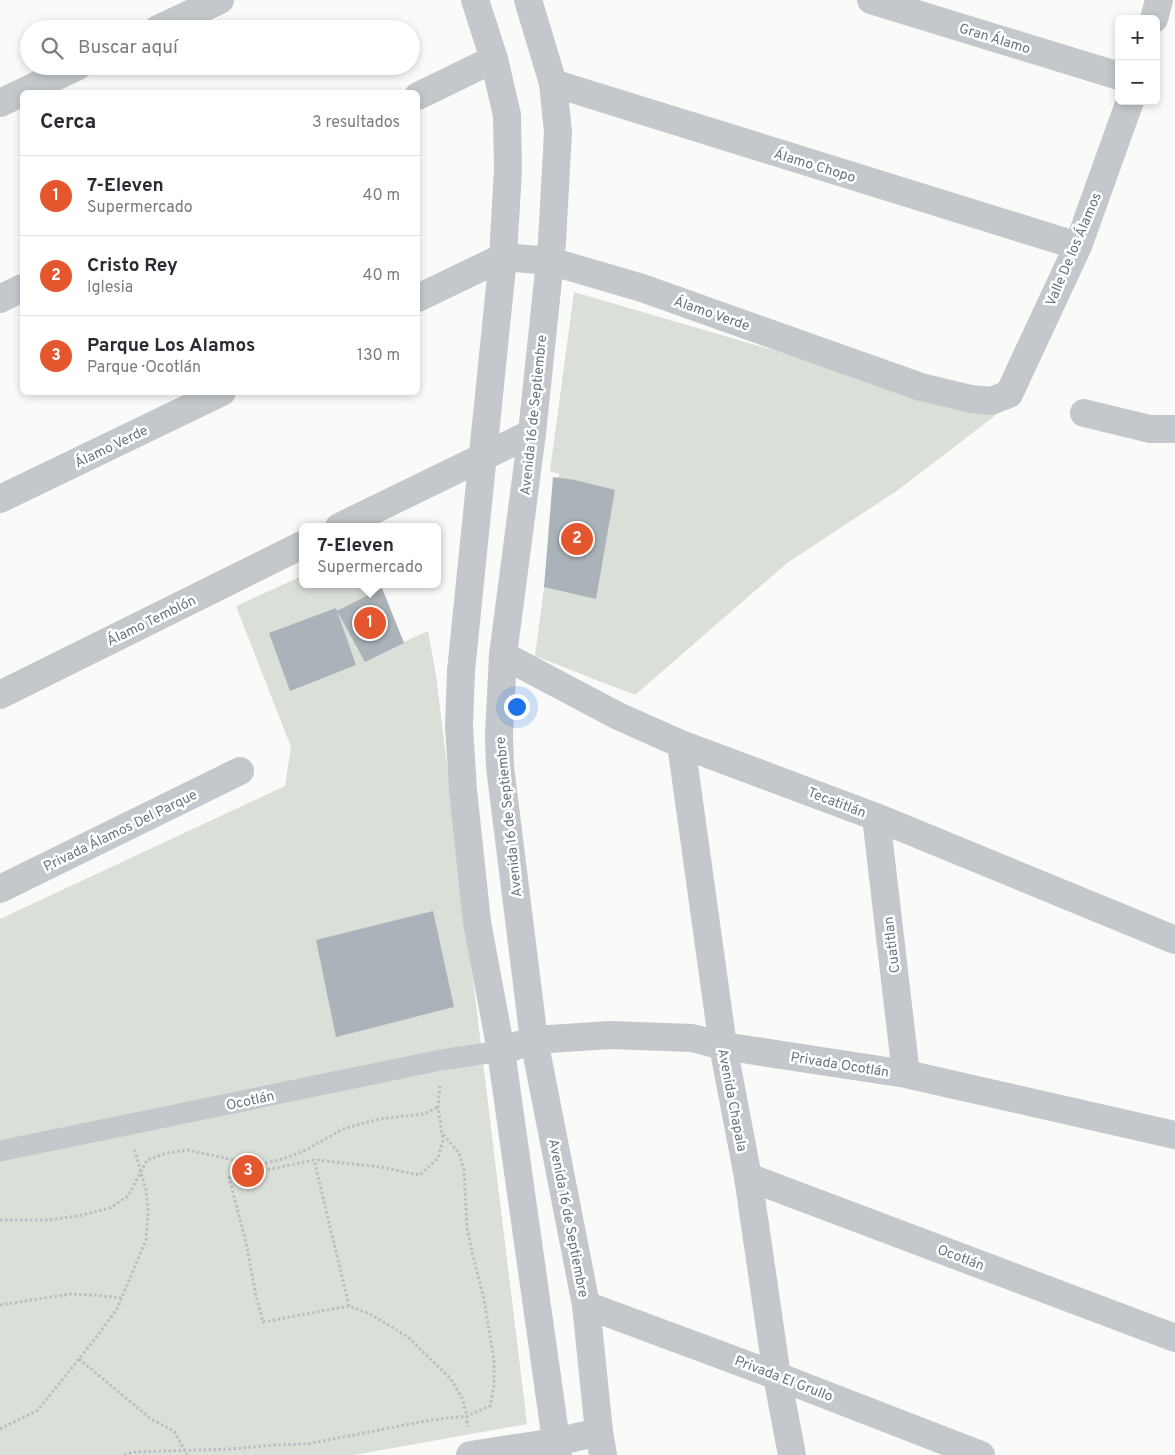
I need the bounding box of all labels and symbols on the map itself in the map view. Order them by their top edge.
street label: Gran Álamo [957,20,1033,58]
street label: Álamo Chopo [772,145,858,187]
street label: Valle De los Álamos [1042,190,1106,309]
street label: Álamo Verde [671,293,752,335]
street label: Avenida 16 de Septiembre [518,334,551,496]
street label: Álamo Verde [72,421,151,472]
pin: 2 [561,520,593,558]
street label: Álamo Temblón [104,592,199,650]
pin: 1 [354,604,386,642]
your location [504,694,530,720]
street label: Avenida 16 de Septiembre [493,736,526,898]
street label: Tecatitlán [805,784,868,822]
street label: Privada Álamos Del Parque [41,786,200,876]
street label: Cuatitlan [881,916,904,974]
street label: Avenida Chapala [713,1047,750,1153]
street label: Privada Ocotlán [789,1049,890,1082]
street label: Ocotlán [225,1088,276,1115]
street label: Avenida 16 de Septiembre [544,1138,591,1299]
pin: 3 [232,1152,264,1190]
street label: Ocotlán [935,1242,986,1275]
street label: Privada El Grullo [732,1353,835,1406]

